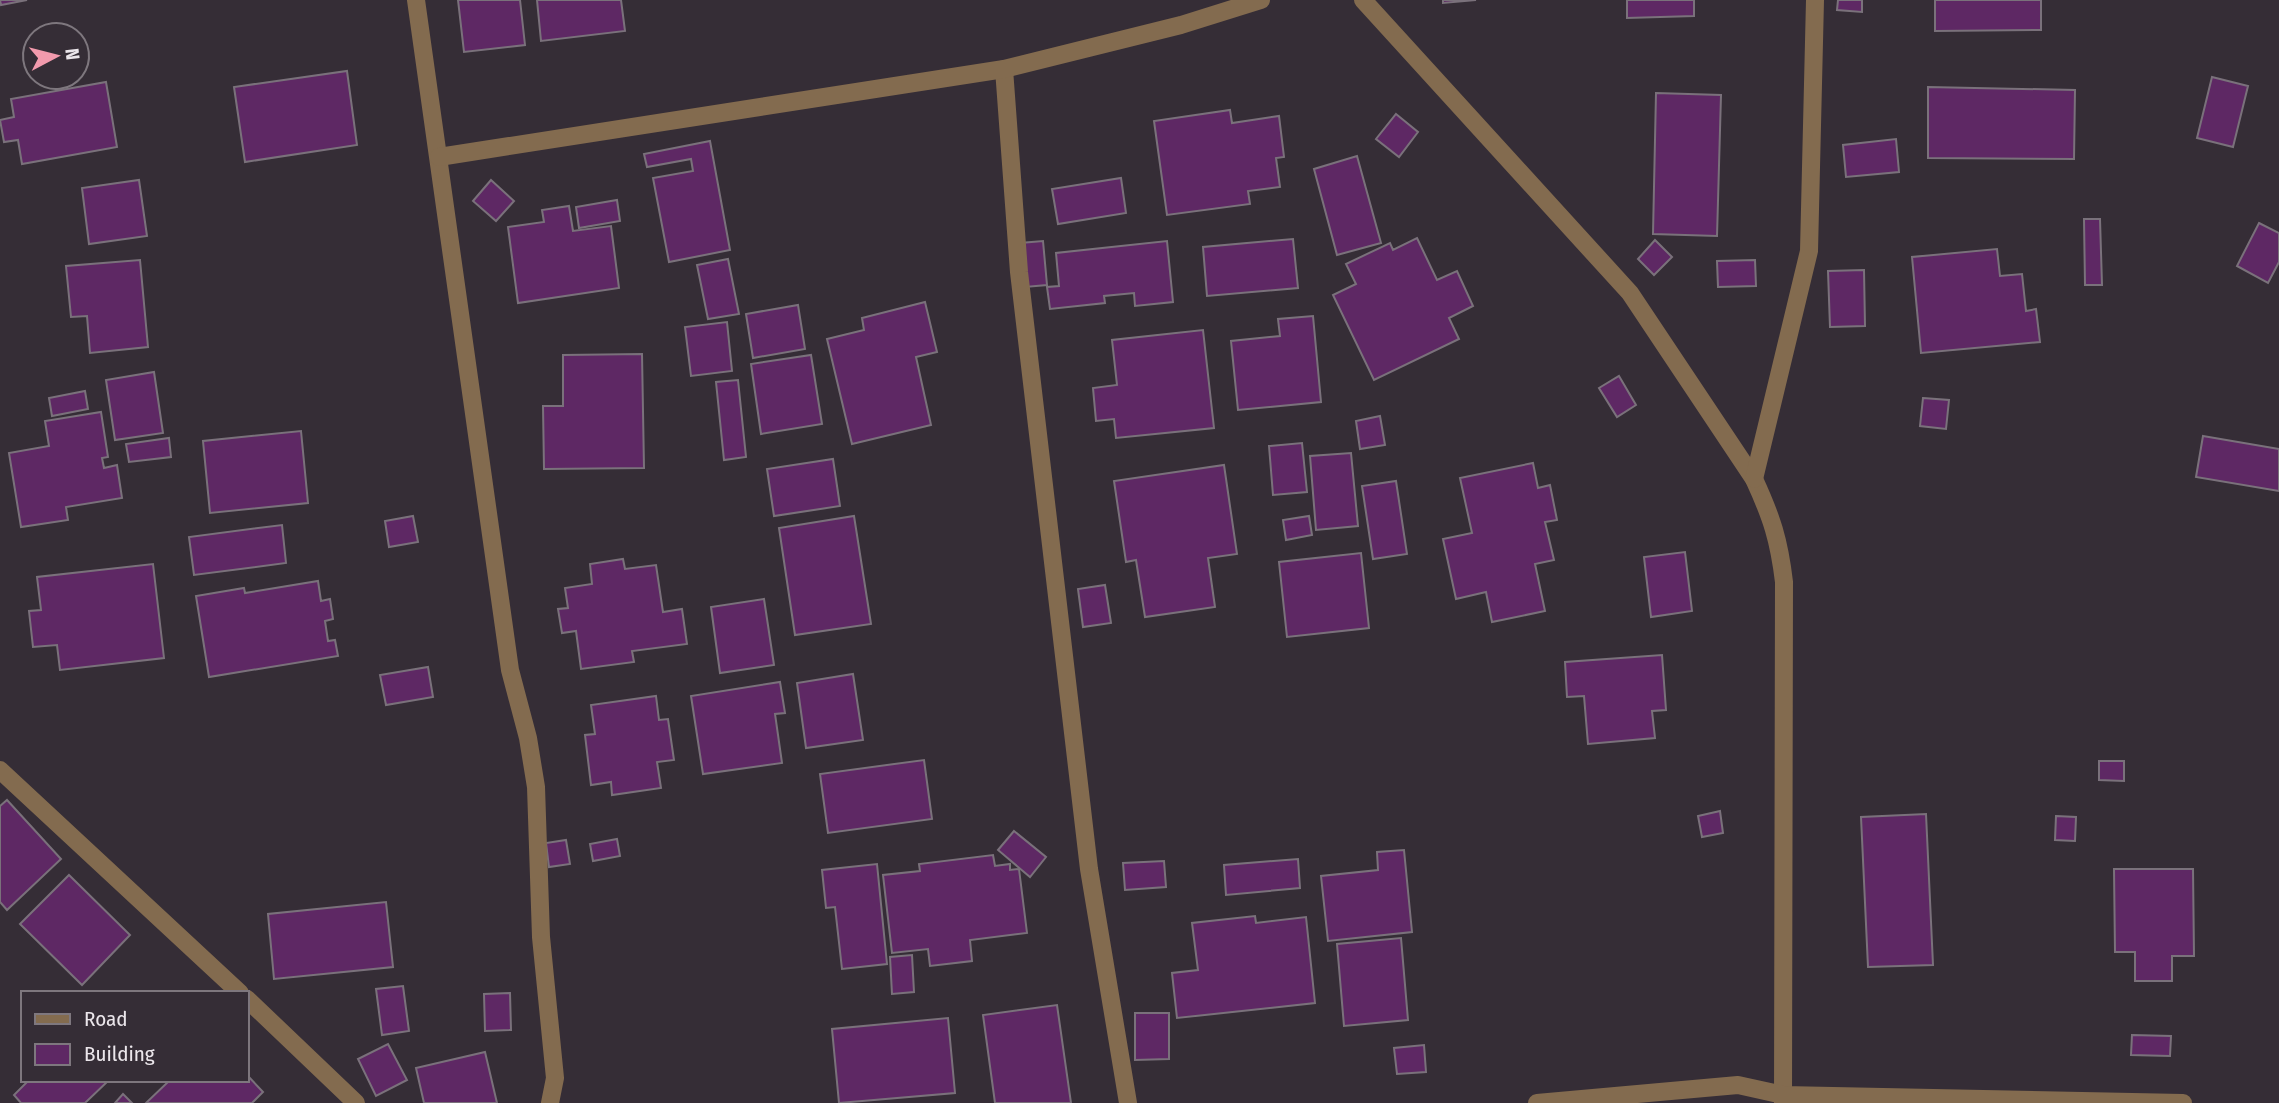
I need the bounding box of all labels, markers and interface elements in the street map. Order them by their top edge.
north arrow [21,21,91,91]
text: N [60,47,84,61]
legend [21,991,248,1082]
text: Road [84,1006,128,1032]
text: Building [84,1041,155,1067]

